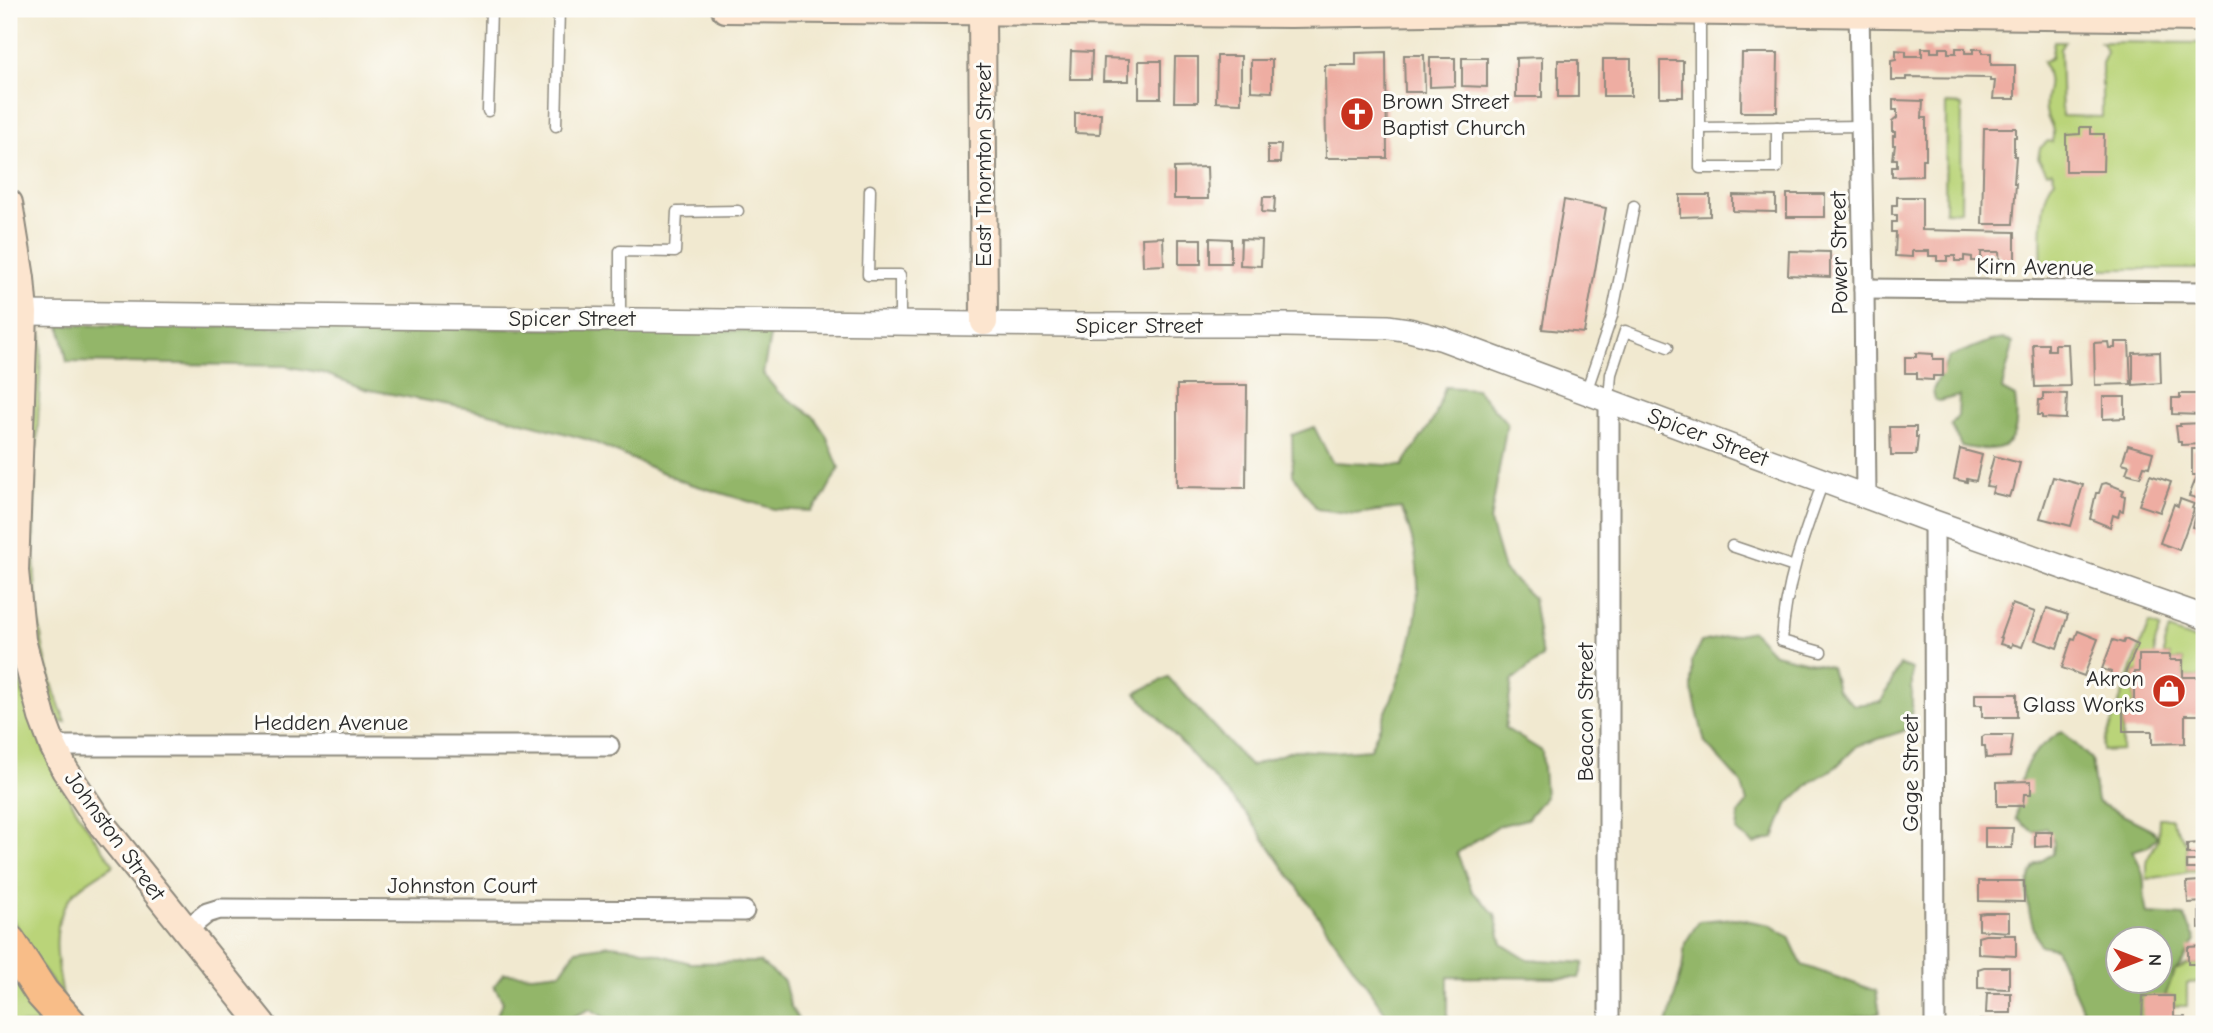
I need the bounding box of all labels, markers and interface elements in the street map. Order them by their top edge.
street label: East Thornton Street [970,62,997,267]
place label: Brown Street Baptist Church [1382,88,1526,141]
church icon: Brown Street Baptist Church [1338,95,1376,133]
street label: Power Street [1824,190,1854,315]
street label: Kirn Avenue [1976,252,2094,282]
street label: Spicer Street [508,305,637,332]
street label: Spicer Street [1075,312,1204,339]
street label: Spicer Street [1644,402,1774,473]
street label: Beacon Street [1572,641,1599,781]
place label: Akron Glass Works [2023,665,2144,718]
shop icon: Akron Glass Works [2150,672,2188,710]
street label: Hedden Avenue [254,709,408,736]
street label: Gage Street [1897,713,1924,832]
street label: Johnston Street [59,766,172,907]
street label: Johnston Court [387,872,538,899]
north arrow [2104,925,2174,995]
text: N [2144,954,2166,966]

